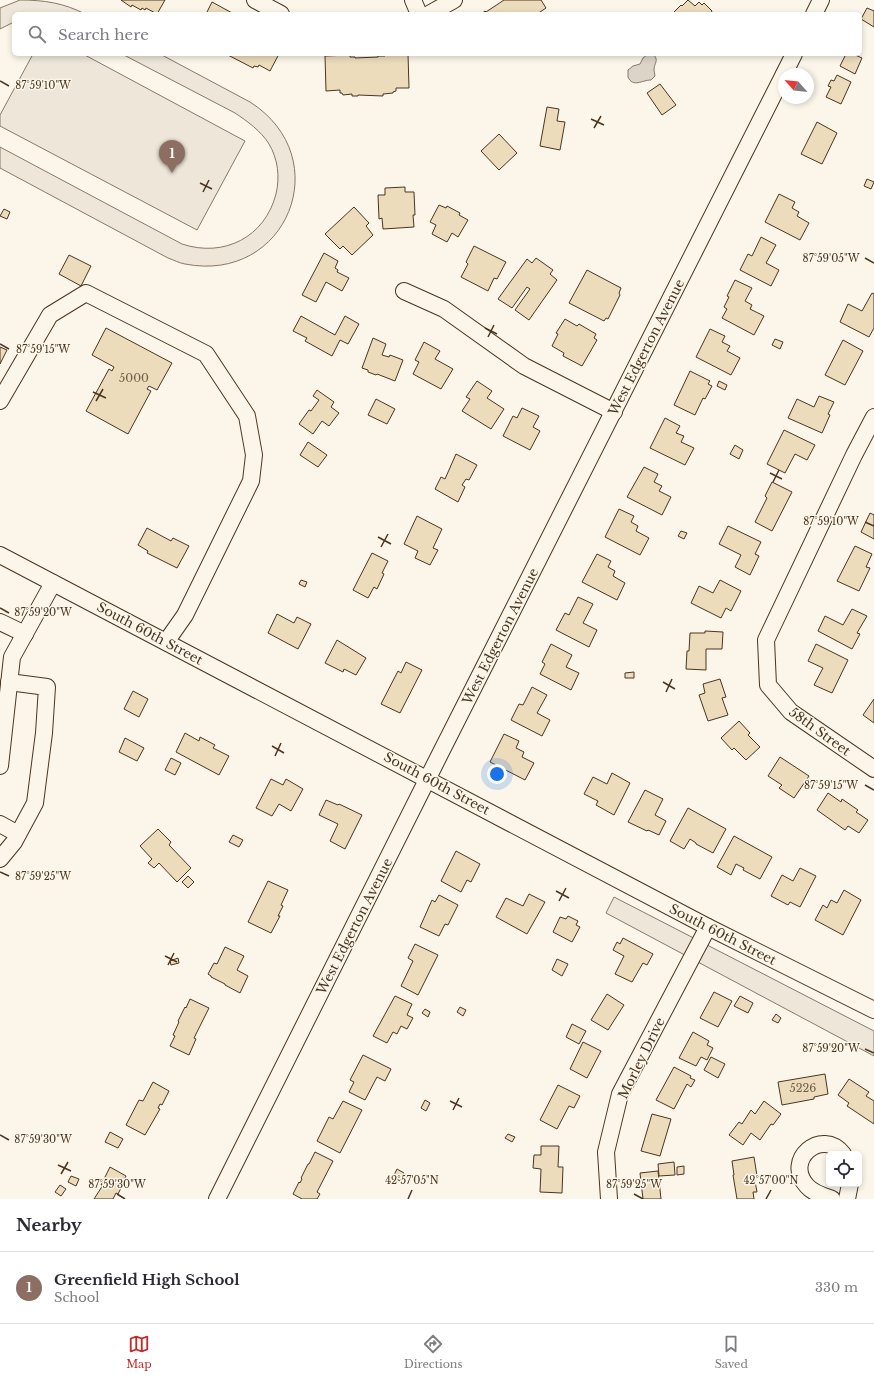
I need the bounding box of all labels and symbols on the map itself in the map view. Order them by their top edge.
north arrow [778,68,814,104]
text: 87°59'10"W [15,79,71,92]
pin: 1 [159,140,185,173]
text: 87°59'05"W [803,252,860,265]
street label: West Edgerton Avenue [604,276,688,419]
text: 87°59'15"W [16,343,70,356]
house number: 5000 [119,371,149,385]
text: 87°59'10"W [803,515,859,528]
street label: West Edgerton Avenue [458,565,542,708]
street label: South 60th Street [94,598,206,669]
text: 87°59'20"W [14,606,72,619]
street label: 58th Street [786,703,854,759]
street label: South 60th Street [381,748,493,819]
your location [487,764,507,784]
text: 87°59'15"W [804,779,858,792]
street label: West Edgerton Avenue [312,855,396,998]
text: 87°59'25"W [15,870,71,883]
street label: South 60th Street [667,900,779,969]
street label: Morley Drive [614,1015,669,1102]
text: 87°59'20"W [802,1042,860,1055]
house number: 5226 [790,1081,816,1095]
text: 87°59'30"W [14,1133,72,1146]
text: 42°57'05"N [385,1174,439,1187]
text: 42°57'00"N [743,1174,799,1187]
text: 87°59'30"W [88,1178,146,1191]
text: 87°59'25"W [606,1178,662,1191]

